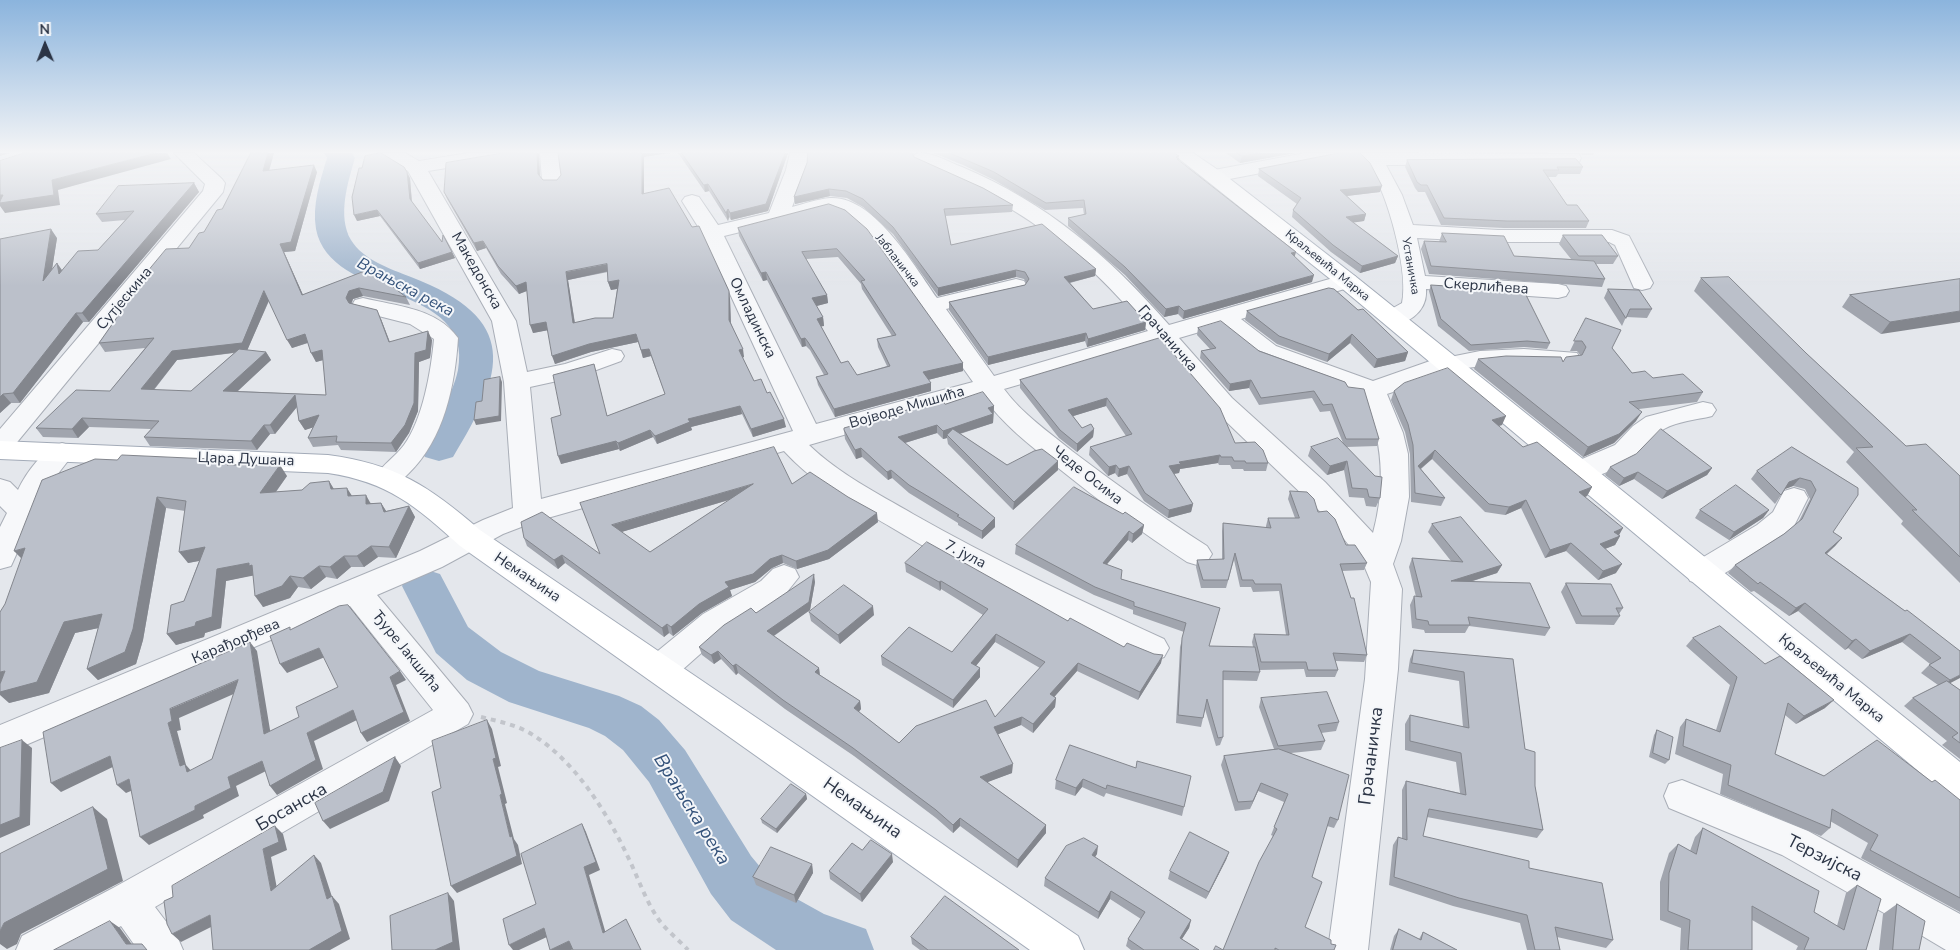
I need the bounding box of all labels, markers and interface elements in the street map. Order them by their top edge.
north arrow [20,20,70,70]
text: N [39,20,50,39]
street label: Краљевића Марка [1282,227,1372,305]
street label: Македонска [447,229,505,313]
street label: Јабланичка [872,231,922,291]
street label: Устаничка [1398,236,1422,296]
water label: Врањска река [353,254,457,322]
street label: Сутјескина [93,264,157,334]
street label: Омладинска [725,275,779,361]
street label: Скерлићева [1443,275,1529,299]
street label: Грачаничка [1133,302,1201,376]
street label: Војводе Мишића [847,383,967,433]
street label: Чеде Осима [1048,443,1126,509]
street label: Цара Душана [197,449,295,471]
street label: 7. јула [941,537,989,573]
street label: Немањина [490,549,564,607]
street label: Ђуре Јакшића [368,608,444,696]
street label: Карађорђева [189,615,283,669]
street label: Краљевића Марка [1774,631,1888,727]
street label: Грачаничка [1355,706,1389,806]
water label: Врањска река [648,750,734,870]
street label: Немањина [818,774,906,844]
street label: Босанска [253,779,331,837]
street label: Терзијска [1783,831,1865,887]

